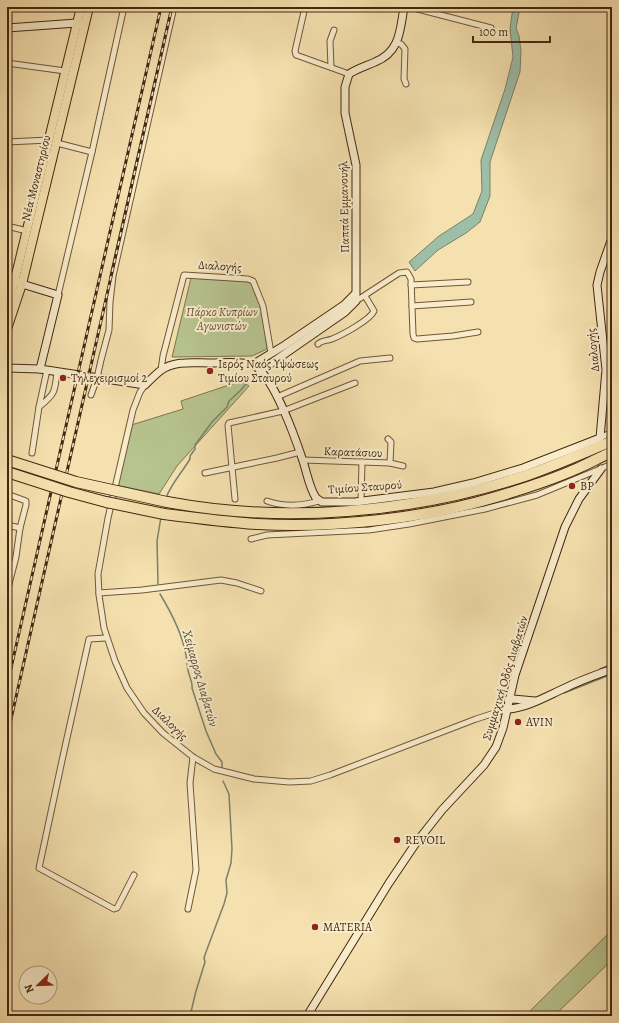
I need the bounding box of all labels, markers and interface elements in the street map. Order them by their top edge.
scale bar [473,18,550,44]
text: 100 m [479,24,508,40]
street label: Νέα Μοναστηρίου [18,133,54,223]
street label: Παππά Εμμανουήλ [335,160,353,253]
street label: Διαλογής [198,257,242,275]
park label: Πάρκο Κυπρίων Αγωνιστών [186,304,258,334]
street label: Διαλογής [583,328,603,372]
place label: Ιερός Ναός Υψώσεως Τιμίου Σταυρού [218,356,319,386]
marker: Ιερός Ναός Υψώσεως Τιμίου Σταυρού [205,366,215,376]
place label: Τηλεχειρισμοί 2 [71,370,147,386]
marker: Τηλεχειρισμοί 2 [58,373,68,383]
street label: Καρατάσιου [323,443,383,461]
street label: Τιμίου Σταυρού [328,476,402,498]
place label: BP [580,478,594,494]
marker: BP [567,481,577,491]
street label: Συμμαχική Οδός Διαβατών [478,614,532,742]
water label: Χείμαρρος Διαβατών [178,627,223,729]
street label: Διαλογής [149,702,191,744]
place label: AVIN [525,714,553,730]
marker: AVIN [513,717,523,727]
place label: REVOIL [405,832,446,848]
marker: REVOIL [392,835,402,845]
place label: MATERIA [323,919,373,935]
marker: MATERIA [310,922,320,932]
north arrow [18,965,58,1005]
text: N [21,982,38,995]

